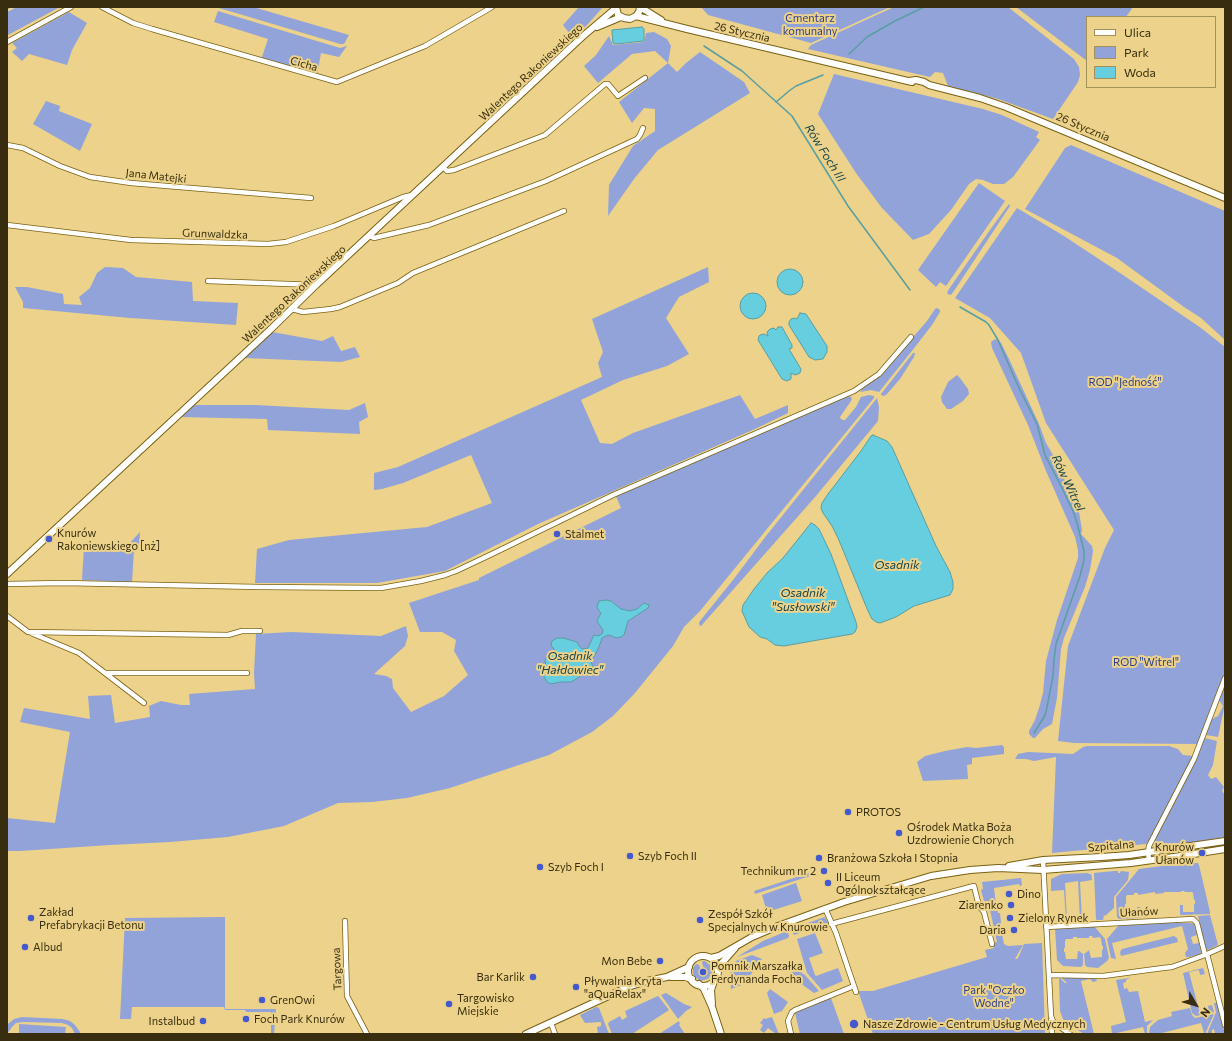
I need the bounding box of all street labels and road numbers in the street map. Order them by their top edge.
street label: 26 Stycznia [713,19,771,45]
street label: Walentego Rakoniewskiego [476,20,586,124]
street label: Cicha [289,54,319,74]
street label: 26 Stycznia [1054,110,1112,144]
street label: Jana Matejki [125,166,187,186]
street label: Grunwaldzka [182,226,248,242]
street label: Walentego Rakoniewskiego [239,242,349,346]
street label: Szpitalna [1087,837,1135,855]
street label: Ułanów [1119,904,1159,920]
street label: Targowa [330,947,344,991]

